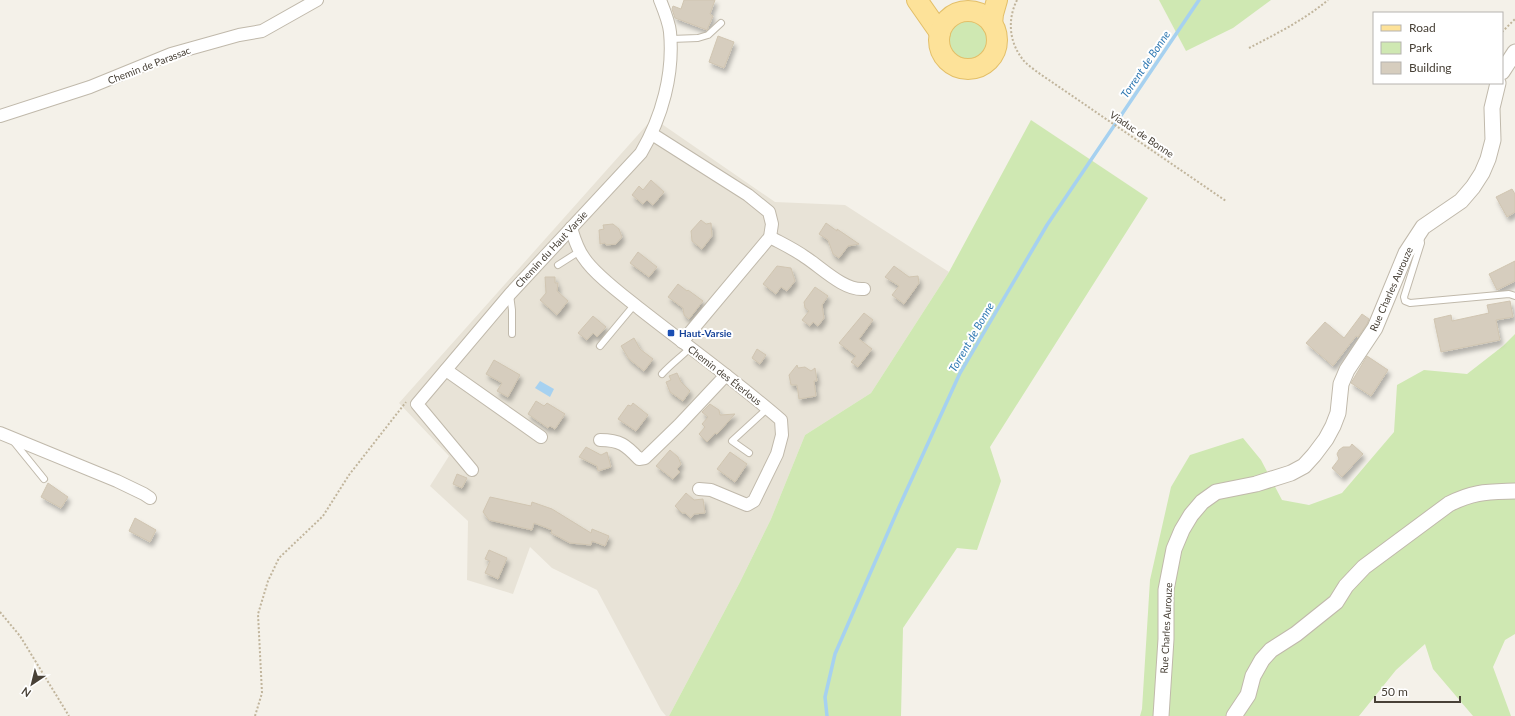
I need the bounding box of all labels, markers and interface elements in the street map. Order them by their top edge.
legend [1373,12,1503,84]
text: Road [1409,20,1436,35]
water label: Torrent de Bonne [1118,28,1172,100]
text: Park [1409,40,1433,55]
street label: Chemin de Parassac [106,44,192,86]
text: Building [1409,60,1452,75]
street label: Viaduc de Bonne [1108,108,1176,160]
street label: Chemin du Haut Varsie [512,208,590,290]
street label: Rue Charles Aurouze [1367,245,1415,333]
water label: Torrent de Bonne [946,300,996,374]
place label: Haut-Varsie [679,327,732,339]
marker: Haut-Varsie [666,328,676,338]
street label: Chemin des Éterlous [686,343,764,407]
street label: Rue Charles Aurouze [1158,582,1174,674]
north arrow [12,664,52,704]
scale bar [1375,678,1460,704]
text: 50 m [1381,684,1408,699]
text: N [19,685,33,700]

